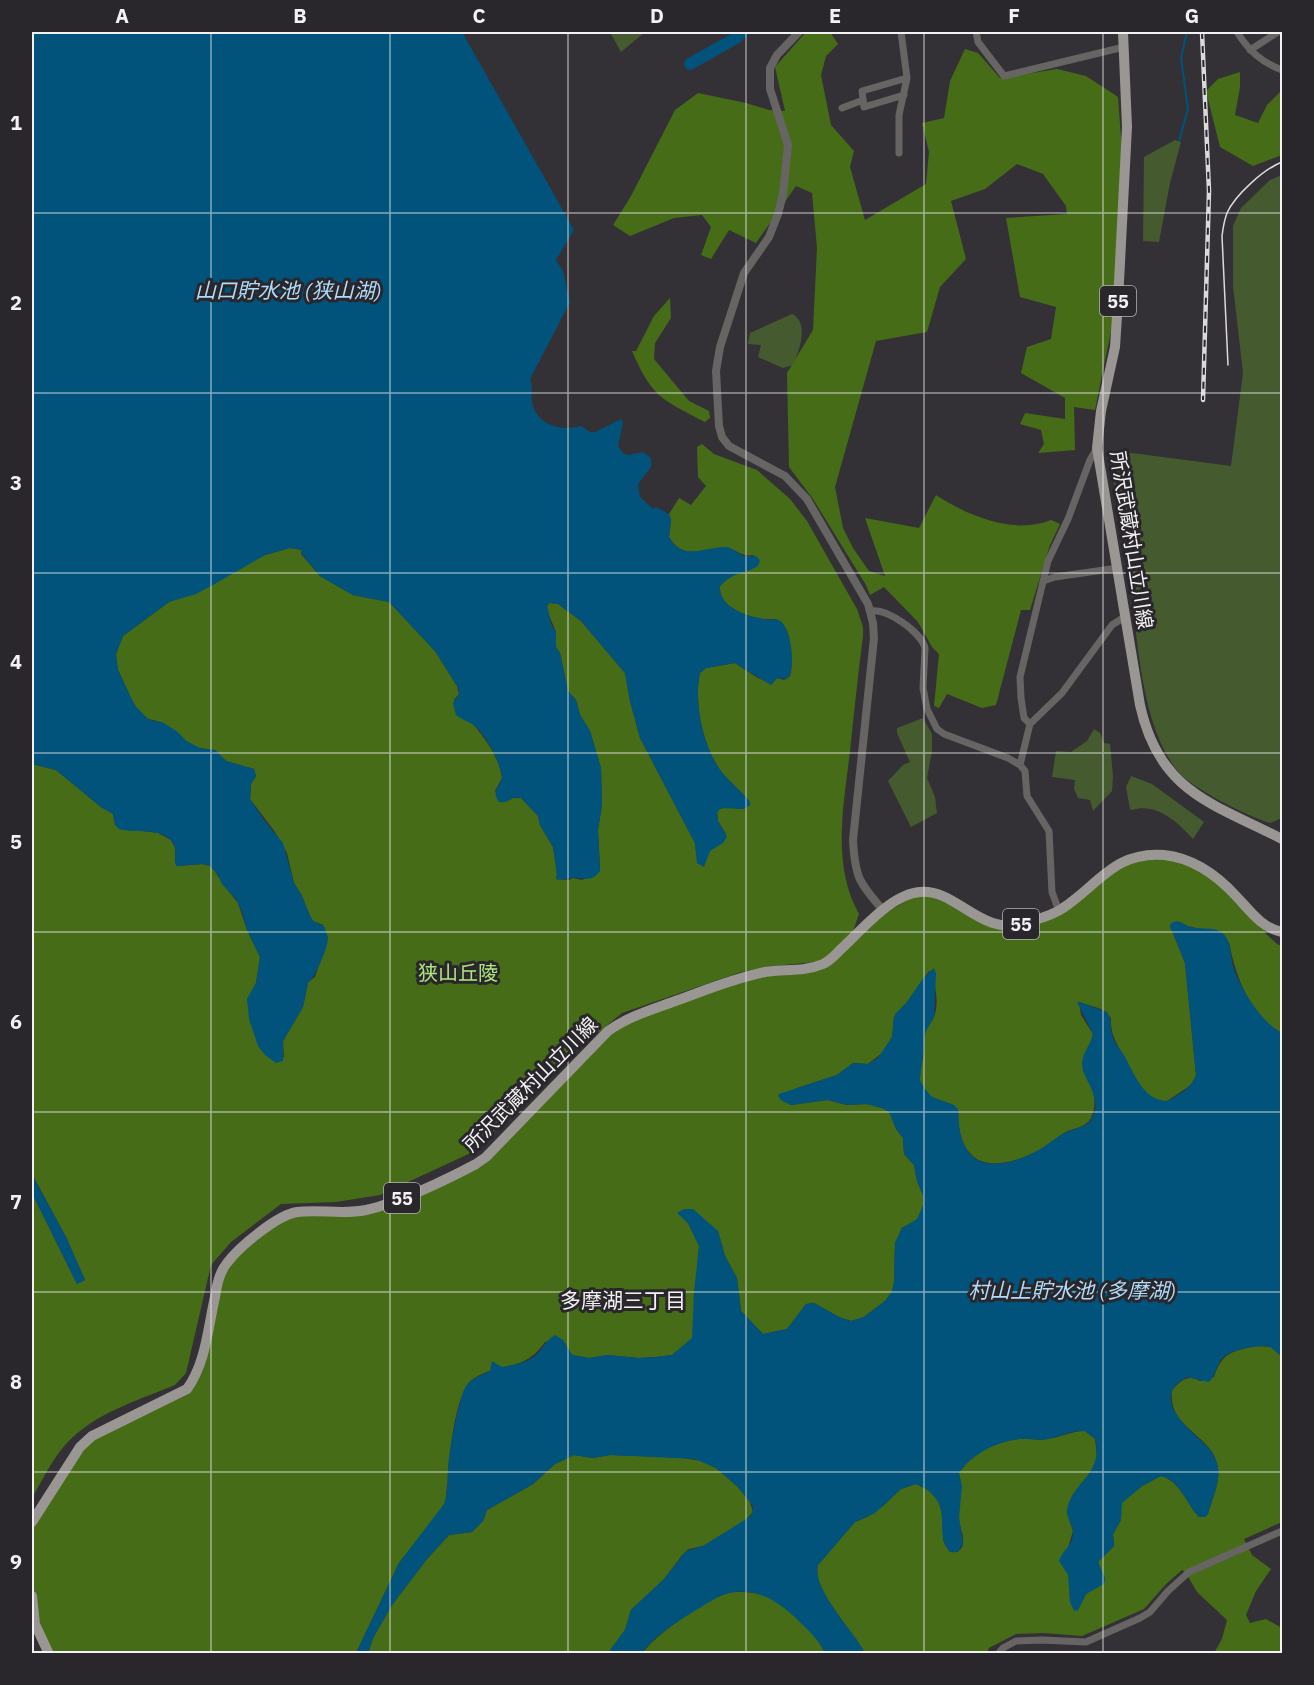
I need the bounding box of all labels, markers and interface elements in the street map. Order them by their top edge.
text: A [115,2,129,29]
text: B [293,2,307,29]
text: C [472,2,486,29]
text: D [650,2,664,29]
text: E [829,2,841,29]
text: F [1008,2,1020,29]
text: G [1185,2,1199,29]
text: 1 [10,109,22,136]
water label: 山口貯水池 (狭山湖) [195,276,381,304]
road number: 55 [1100,286,1136,316]
text: 2 [10,289,22,316]
street label: 所沢武蔵村山立川線 [1105,449,1159,631]
text: 3 [10,469,22,496]
text: 4 [10,648,22,675]
text: 5 [10,828,22,855]
road number: 55 [1003,909,1039,939]
park label: 狭山丘陵 [418,959,498,986]
text: 6 [10,1008,22,1035]
street label: 所沢武蔵村山立川線 [457,1011,603,1157]
road number: 55 [384,1183,420,1213]
text: 7 [10,1188,22,1215]
water label: 村山上貯水池 (多摩湖) [968,1276,1176,1304]
district label: 多摩湖三丁目 [560,1286,686,1314]
text: 8 [10,1368,22,1395]
text: 9 [10,1548,22,1575]

